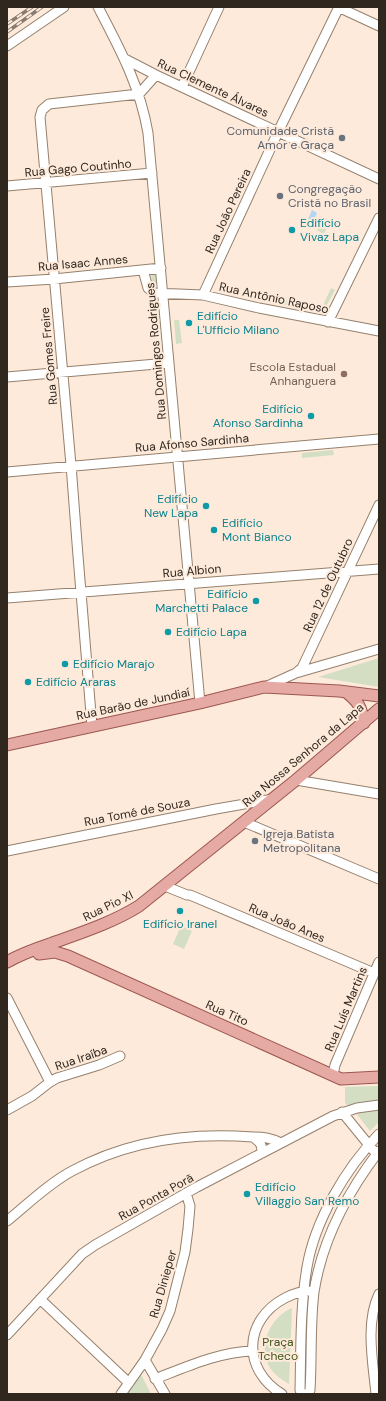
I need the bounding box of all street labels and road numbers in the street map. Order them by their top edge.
street label: Rua Clemente Álvares [155,55,271,121]
street label: Rua Gago Coutinho [24,155,132,181]
street label: Rua João Pereira [201,166,255,256]
street label: Rua Isaac Annes [37,251,129,275]
street label: Rua Antônio Raposo [218,279,330,317]
street label: Rua Domingos Rodrigues [142,282,170,420]
street label: Rua Gomes Freire [37,306,61,406]
street label: Rua Afonso Sardinha [134,430,250,456]
street label: Rua 12 de Outubro [299,536,357,634]
street label: Rua Albion [162,560,222,582]
street label: Rua Barão de Jundiaí [75,684,192,724]
street label: Rua Nossa Senhora da Lapa [239,699,367,811]
street label: Rua Tomé de Souza [83,794,191,830]
street label: Rua Pio XI [80,887,136,925]
street label: Rua João Anes [246,900,328,946]
street label: Rua Luís Martins [321,964,371,1054]
street label: Rua Tito [203,997,251,1029]
street label: Rua Iraíba [53,1042,109,1074]
street label: Rua Ponta Porã [116,1170,196,1224]
street label: Rua Dinieper [146,1248,181,1320]

